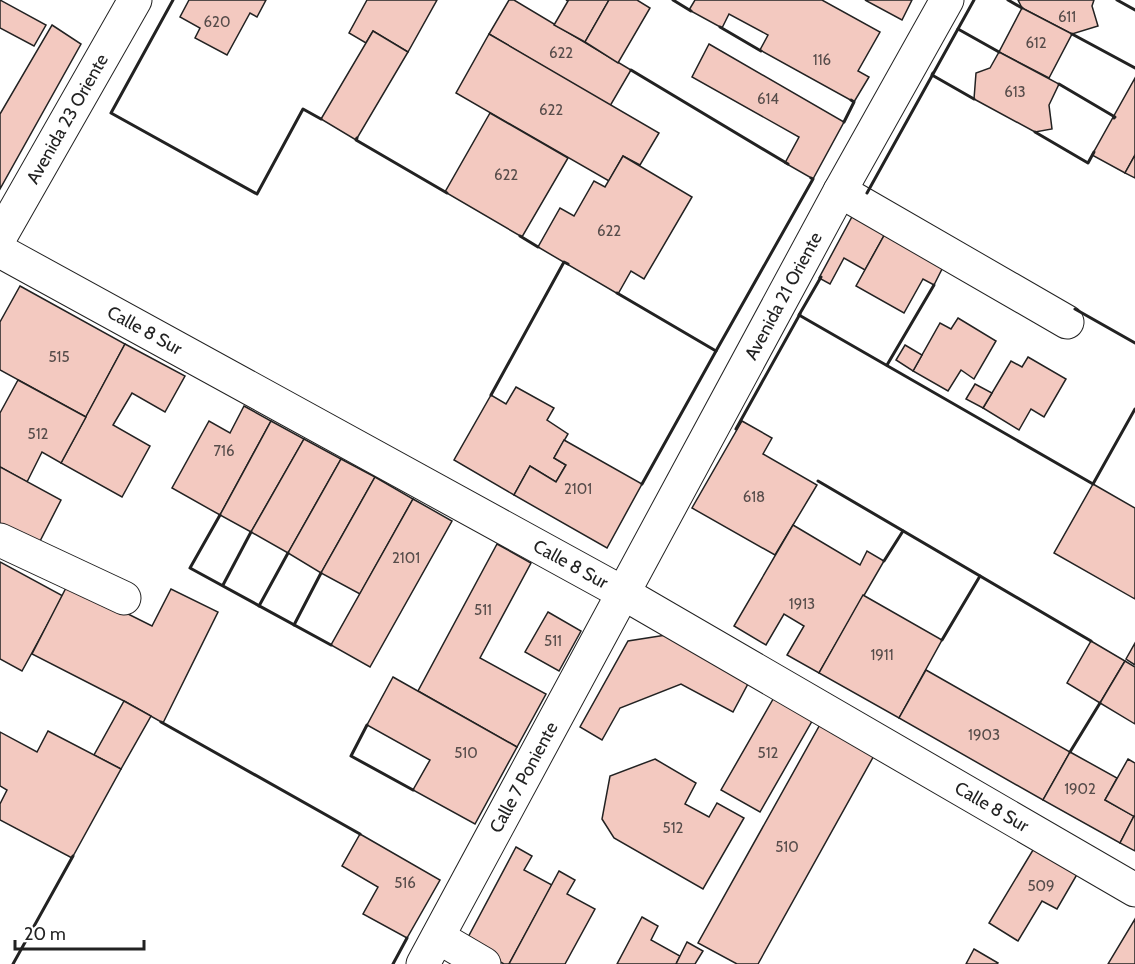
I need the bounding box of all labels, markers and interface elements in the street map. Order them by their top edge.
house number: 611 [1058,8,1076,26]
house number: 620 [204,13,230,31]
house number: 612 [1025,34,1047,52]
house number: 622 [549,44,573,62]
street label: Avenida 23 Oriente [22,50,113,188]
house number: 116 [813,51,831,69]
house number: 613 [1004,83,1026,101]
house number: 614 [757,90,779,108]
house number: 622 [539,101,563,119]
house number: 622 [494,166,518,184]
house number: 622 [597,222,621,240]
street label: Avenida 21 Oriente [740,228,827,364]
street label: Calle 8 Sur [103,301,186,360]
house number: 515 [48,348,70,366]
house number: 512 [28,425,49,443]
house number: 716 [214,442,234,460]
house number: 2101 [564,480,592,498]
house number: 618 [743,488,765,506]
street label: Calle 8 Sur [529,535,612,594]
house number: 2101 [392,549,420,567]
house number: 1913 [789,595,815,613]
house number: 511 [474,601,492,619]
house number: 511 [544,632,562,650]
house number: 1911 [870,646,894,664]
street label: Calle 7 Poniente [485,718,562,837]
house number: 1903 [968,726,1000,744]
house number: 510 [454,744,478,762]
house number: 512 [758,744,779,762]
street label: Calle 8 Sur [951,777,1033,837]
house number: 1902 [1064,780,1096,798]
house number: 512 [663,819,684,837]
house number: 510 [775,838,799,856]
house number: 516 [394,874,416,892]
house number: 509 [1027,877,1055,895]
scale bar [15,913,144,951]
text: 20 m [24,923,66,945]

